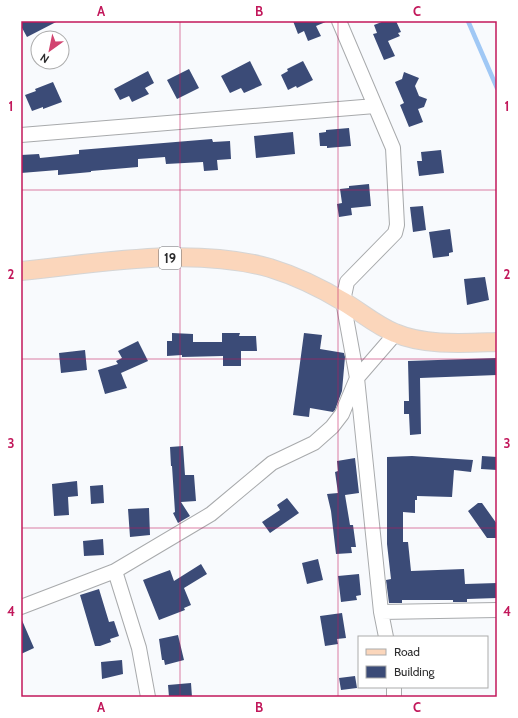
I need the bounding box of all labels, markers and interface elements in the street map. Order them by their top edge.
text: A [97,3,106,19]
text: B [255,3,263,19]
text: C [413,3,421,19]
north arrow [30,30,70,70]
text: N [37,50,52,66]
text: 1 [9,98,13,114]
text: 1 [505,98,509,114]
road number: 19 [159,247,181,269]
text: 2 [8,266,15,282]
text: 2 [504,266,511,282]
text: 3 [7,435,15,451]
text: 3 [503,435,511,451]
text: 4 [7,603,15,619]
text: 4 [503,603,511,619]
legend [358,636,488,688]
text: Road [394,644,420,659]
text: Building [394,664,436,679]
text: A [97,699,106,715]
text: B [255,699,263,715]
text: C [413,699,421,715]

